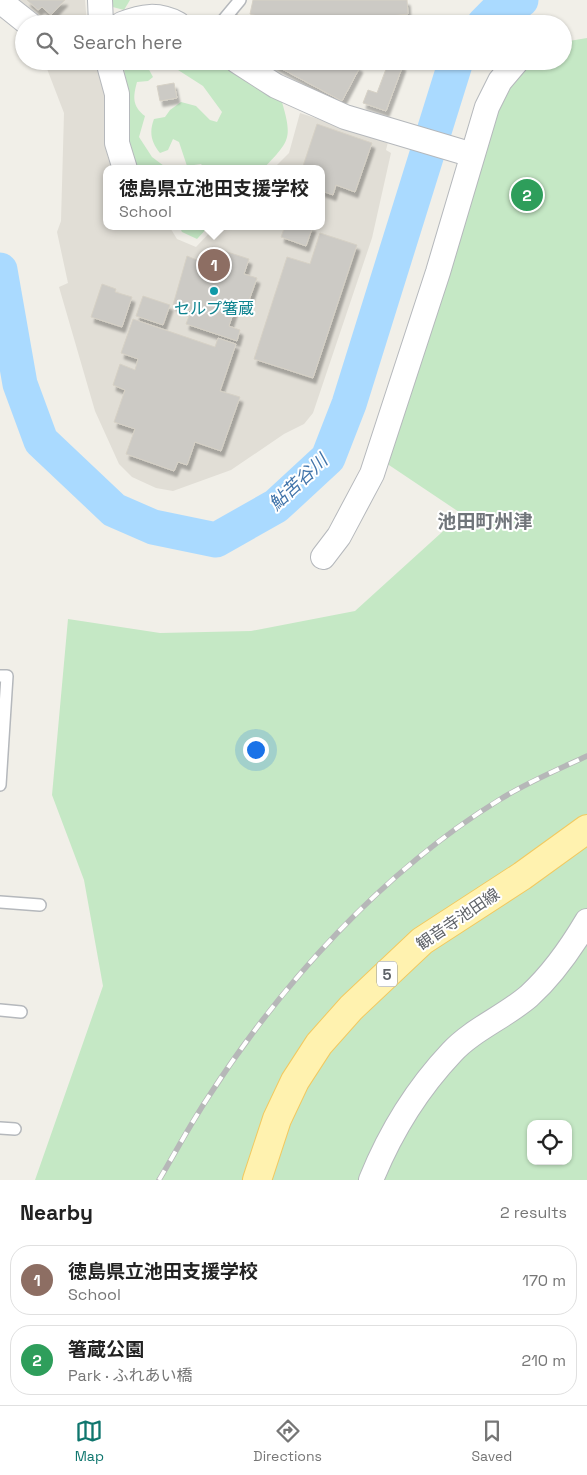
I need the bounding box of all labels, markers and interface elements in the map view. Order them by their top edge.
search box [15,15,572,70]
icon: search [33,29,61,57]
text: Search here [73,30,183,55]
popup [103,165,325,230]
text: 徳島県立池田支援学校 [119,176,309,201]
pin: 2 [511,176,543,214]
text: School [119,201,172,222]
pin: 1 [198,246,230,284]
marker: セルプ箸蔵 [208,285,220,297]
place label: セルプ箸蔵 [174,298,254,319]
water label: 鮎苦谷川 [264,448,334,515]
district label: 池田町州津 [437,509,533,534]
your location [243,737,269,763]
street label: 観音寺池田線 [412,883,504,955]
road number: 5 [377,962,397,986]
map controls [527,1120,572,1165]
button: locate [527,1120,572,1165]
text: Nearby [20,1199,93,1226]
text: 2 results [500,1202,567,1223]
text: 徳島県立池田支援学校 [68,1259,258,1284]
text: 1 [33,1270,41,1291]
text: 170 m [522,1270,566,1291]
text: School [68,1284,121,1305]
text: 箸蔵公園 [68,1337,144,1362]
text: 2 [32,1350,42,1371]
text: 210 m [522,1350,566,1371]
text: Park · ふれあい橋 [68,1365,193,1386]
tab: Map [75,1417,104,1465]
tab: Directions [253,1417,322,1465]
tab: Saved [471,1417,512,1465]

